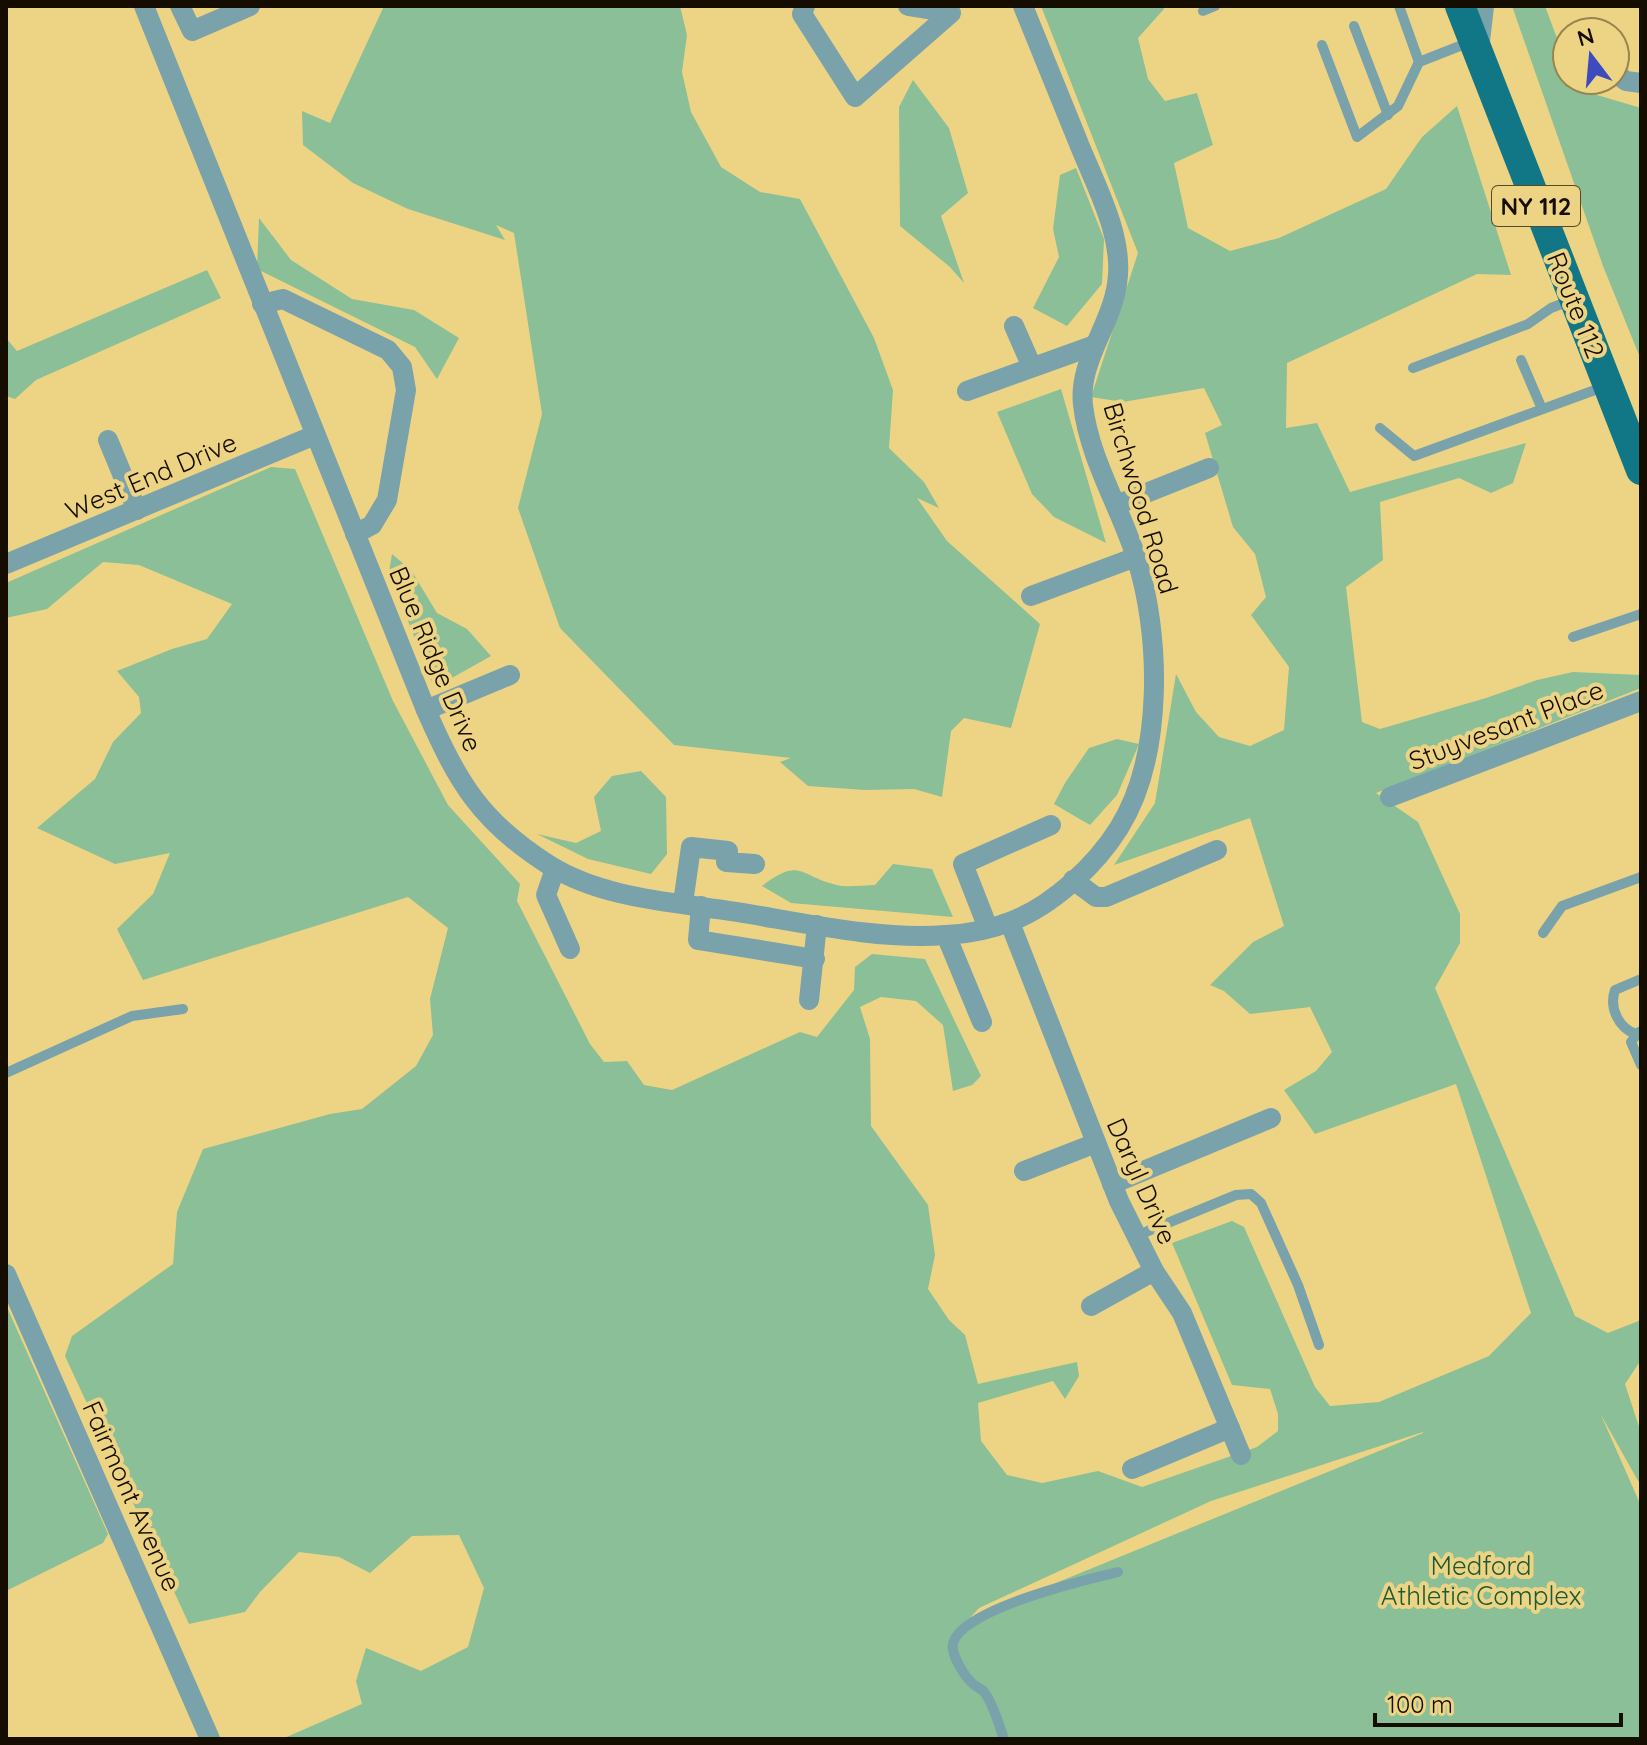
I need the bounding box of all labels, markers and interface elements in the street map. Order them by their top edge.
north arrow [1551,16,1631,96]
text: N [1574,21,1597,52]
road number: NY 112 [1492,186,1580,226]
street label: Route 112 [1540,247,1612,363]
street label: Birchwood Road [1096,398,1186,598]
street label: West End Drive [60,425,242,527]
street label: Blue Ridge Drive [382,561,490,757]
street label: Stuyvesant Place [1404,673,1608,777]
street label: Daryl Drive [1099,1113,1185,1249]
street label: Fairmont Avenue [75,1396,189,1596]
park label: Medford Athletic Complex [1381,1549,1581,1612]
scale bar [1375,1677,1621,1727]
text: 100 m [1387,1689,1453,1719]

